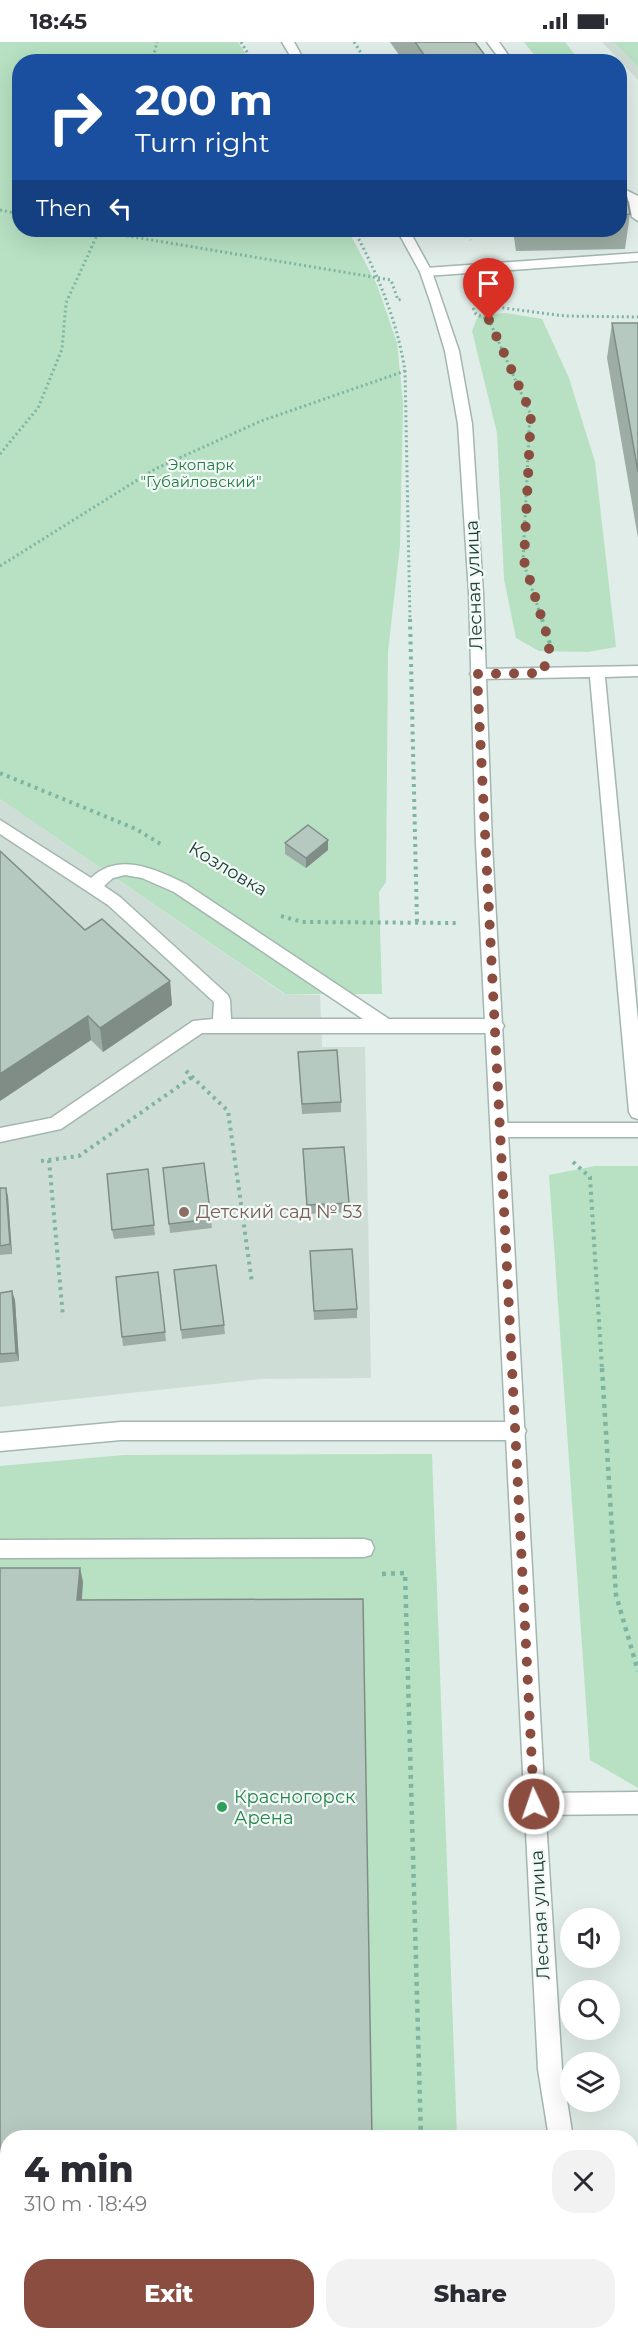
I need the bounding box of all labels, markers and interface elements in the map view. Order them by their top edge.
text: 18:45 [30,8,87,35]
text: 200 m [135,74,273,126]
icon: right [36,78,114,156]
text: Turn right [135,126,270,159]
icon: left [104,192,137,225]
text: Then [36,195,92,222]
pin [463,258,514,320]
icon: arrive [472,267,505,300]
park label: Экопарк "Губайловский" [140,455,262,491]
street label: Лесная улица [461,520,487,650]
street label: Козловка [185,837,271,901]
place label: Детский сад № 53 [196,1201,363,1223]
marker: Детский сад № 53 [177,1205,191,1219]
position arrow [502,1772,566,1836]
place label: Красногорск Арена [234,1786,356,1829]
marker: Красногорск Арена [215,1800,229,1814]
street label: Лесная улица [526,1850,554,1980]
map controls [560,1908,620,2112]
button: sound [560,1908,620,1968]
button: search [560,1980,620,2040]
button: layers [560,2052,620,2112]
text: 4 min [24,2147,134,2191]
button: close [552,2150,615,2213]
text: 310 m · 18:49 [24,2192,147,2216]
button: Exit [24,2259,314,2328]
button: Share [326,2259,615,2328]

